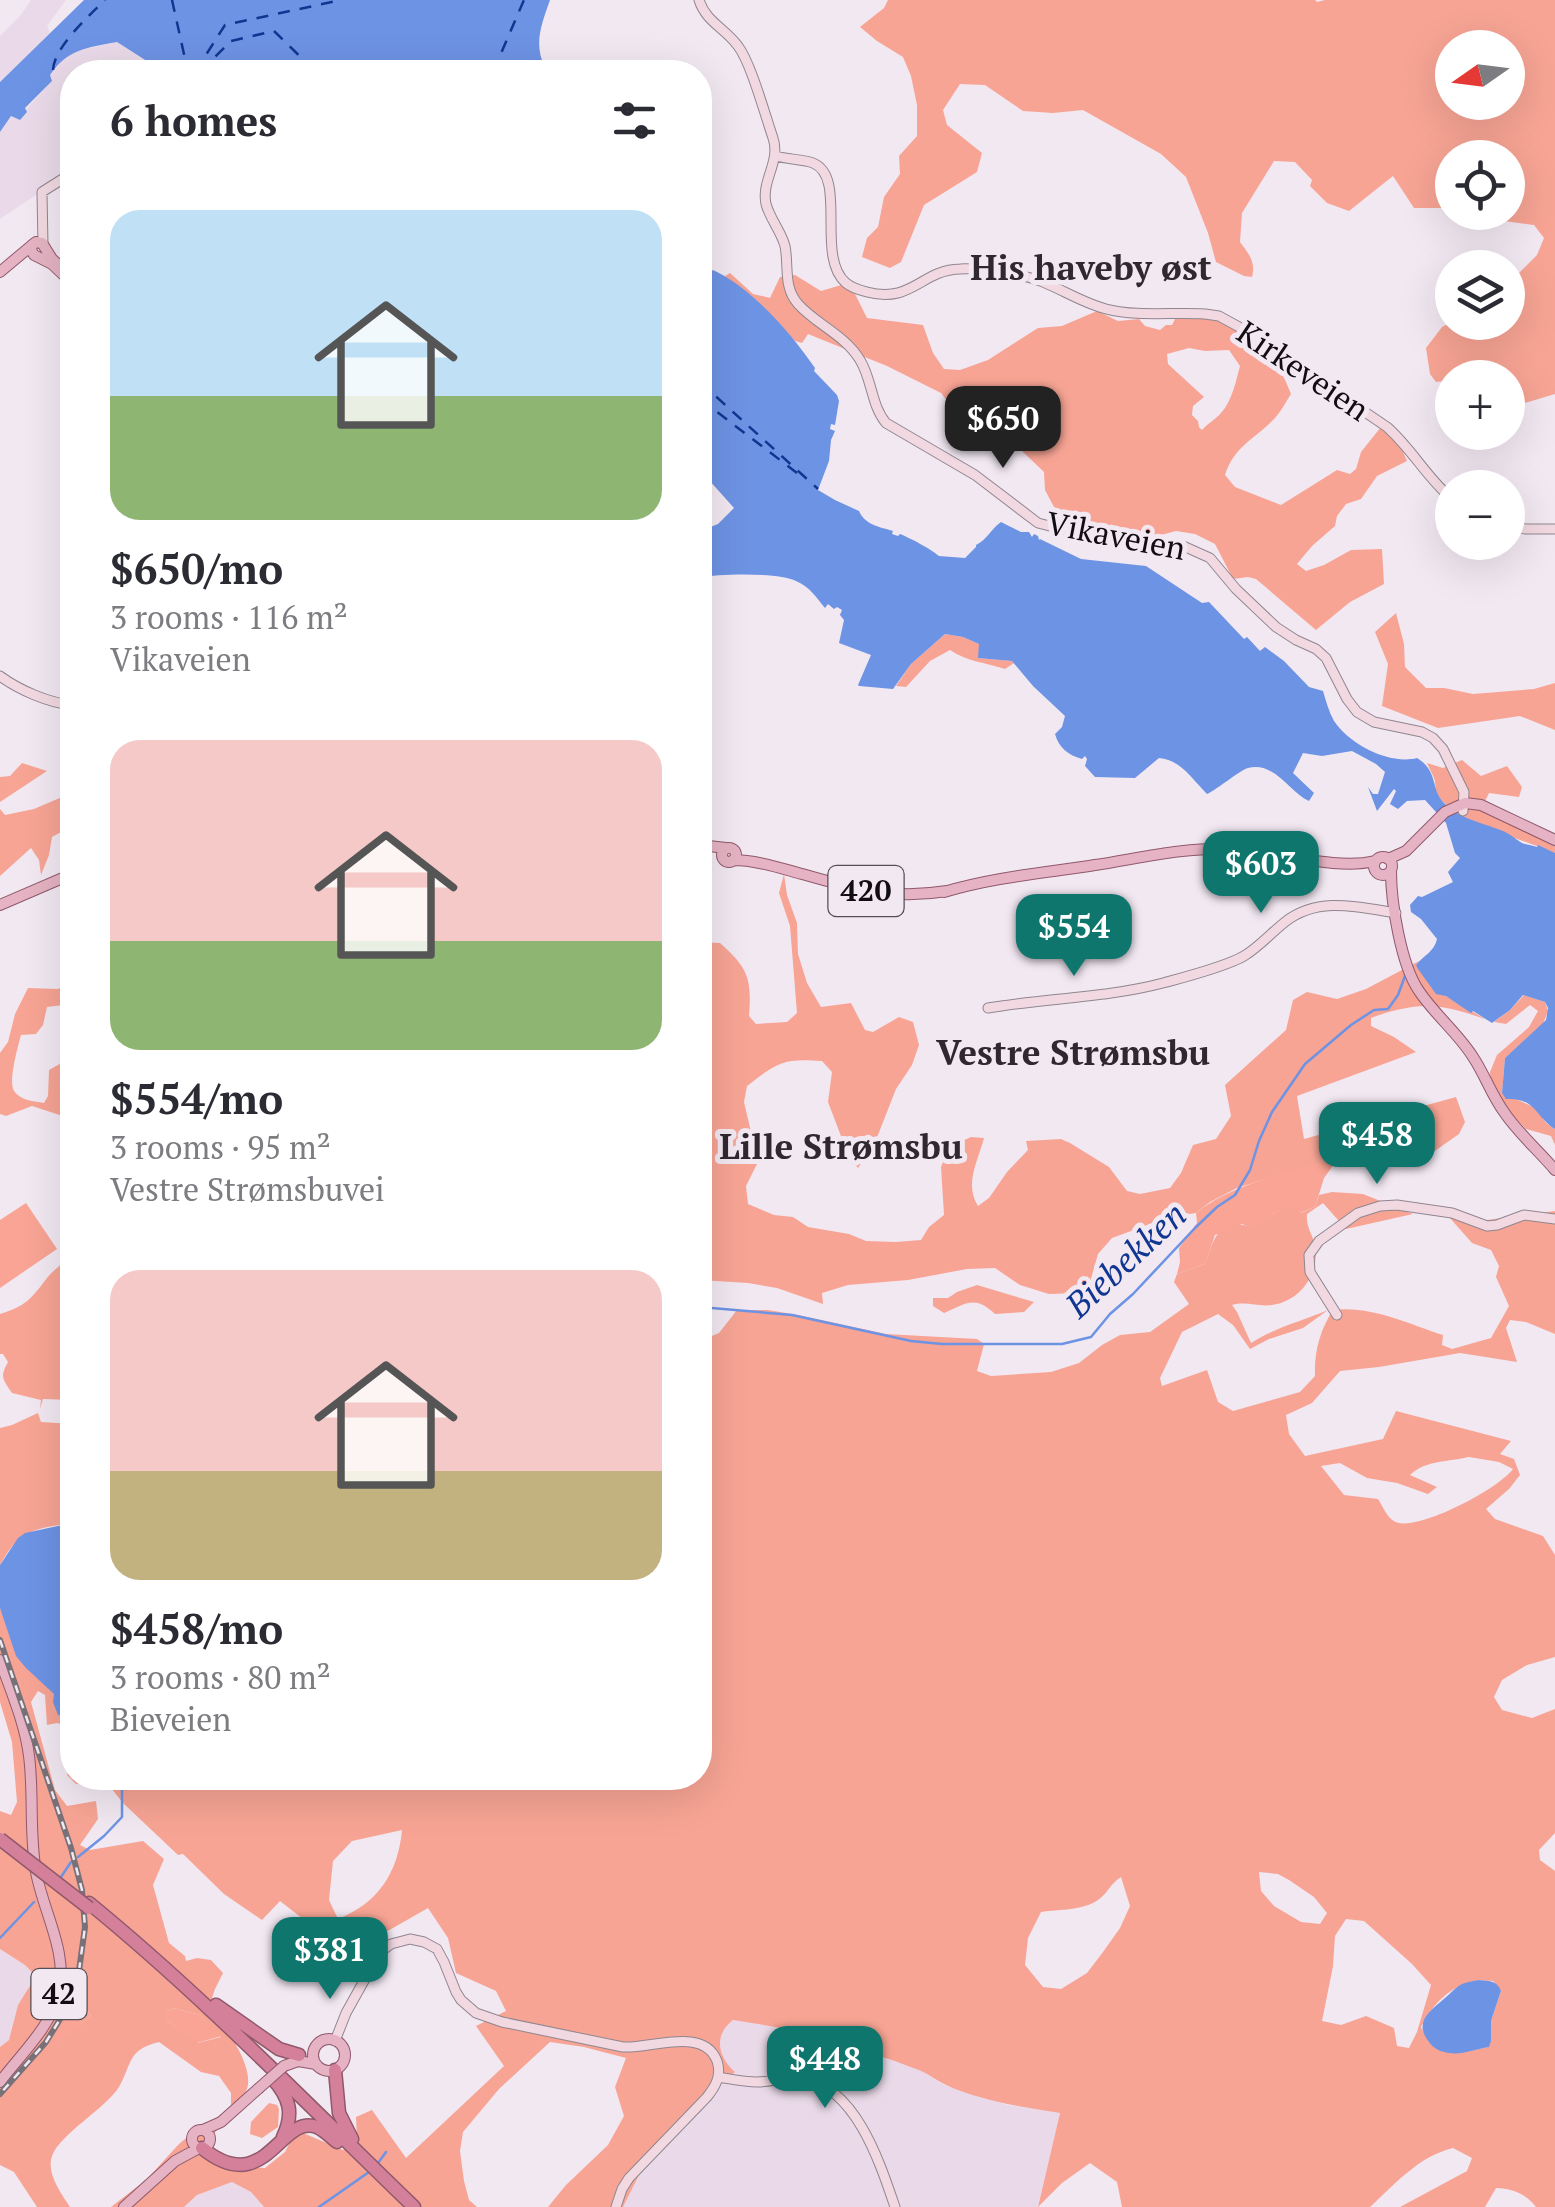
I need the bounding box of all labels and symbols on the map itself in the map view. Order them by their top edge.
north arrow [1435,30,1525,120]
district label: His haveby øst [970,244,1212,290]
street label: Kirkeveien [1229,311,1378,430]
pin: $650 [944,386,1062,471]
street label: Vikaveien [1043,501,1189,569]
pin: $603 [1202,831,1320,916]
road number: 420 [828,866,904,916]
pin: $554 [1015,894,1133,979]
district label: Vestre Strømsbu [936,1029,1210,1075]
pin: $458 [1318,1102,1436,1187]
district label: Lille Strømsbu [719,1123,963,1169]
water label: Biebekken [1054,1191,1196,1328]
pin: $381 [271,1917,389,2002]
road number: 42 [32,1969,86,2019]
pin: $448 [766,2026,884,2111]

